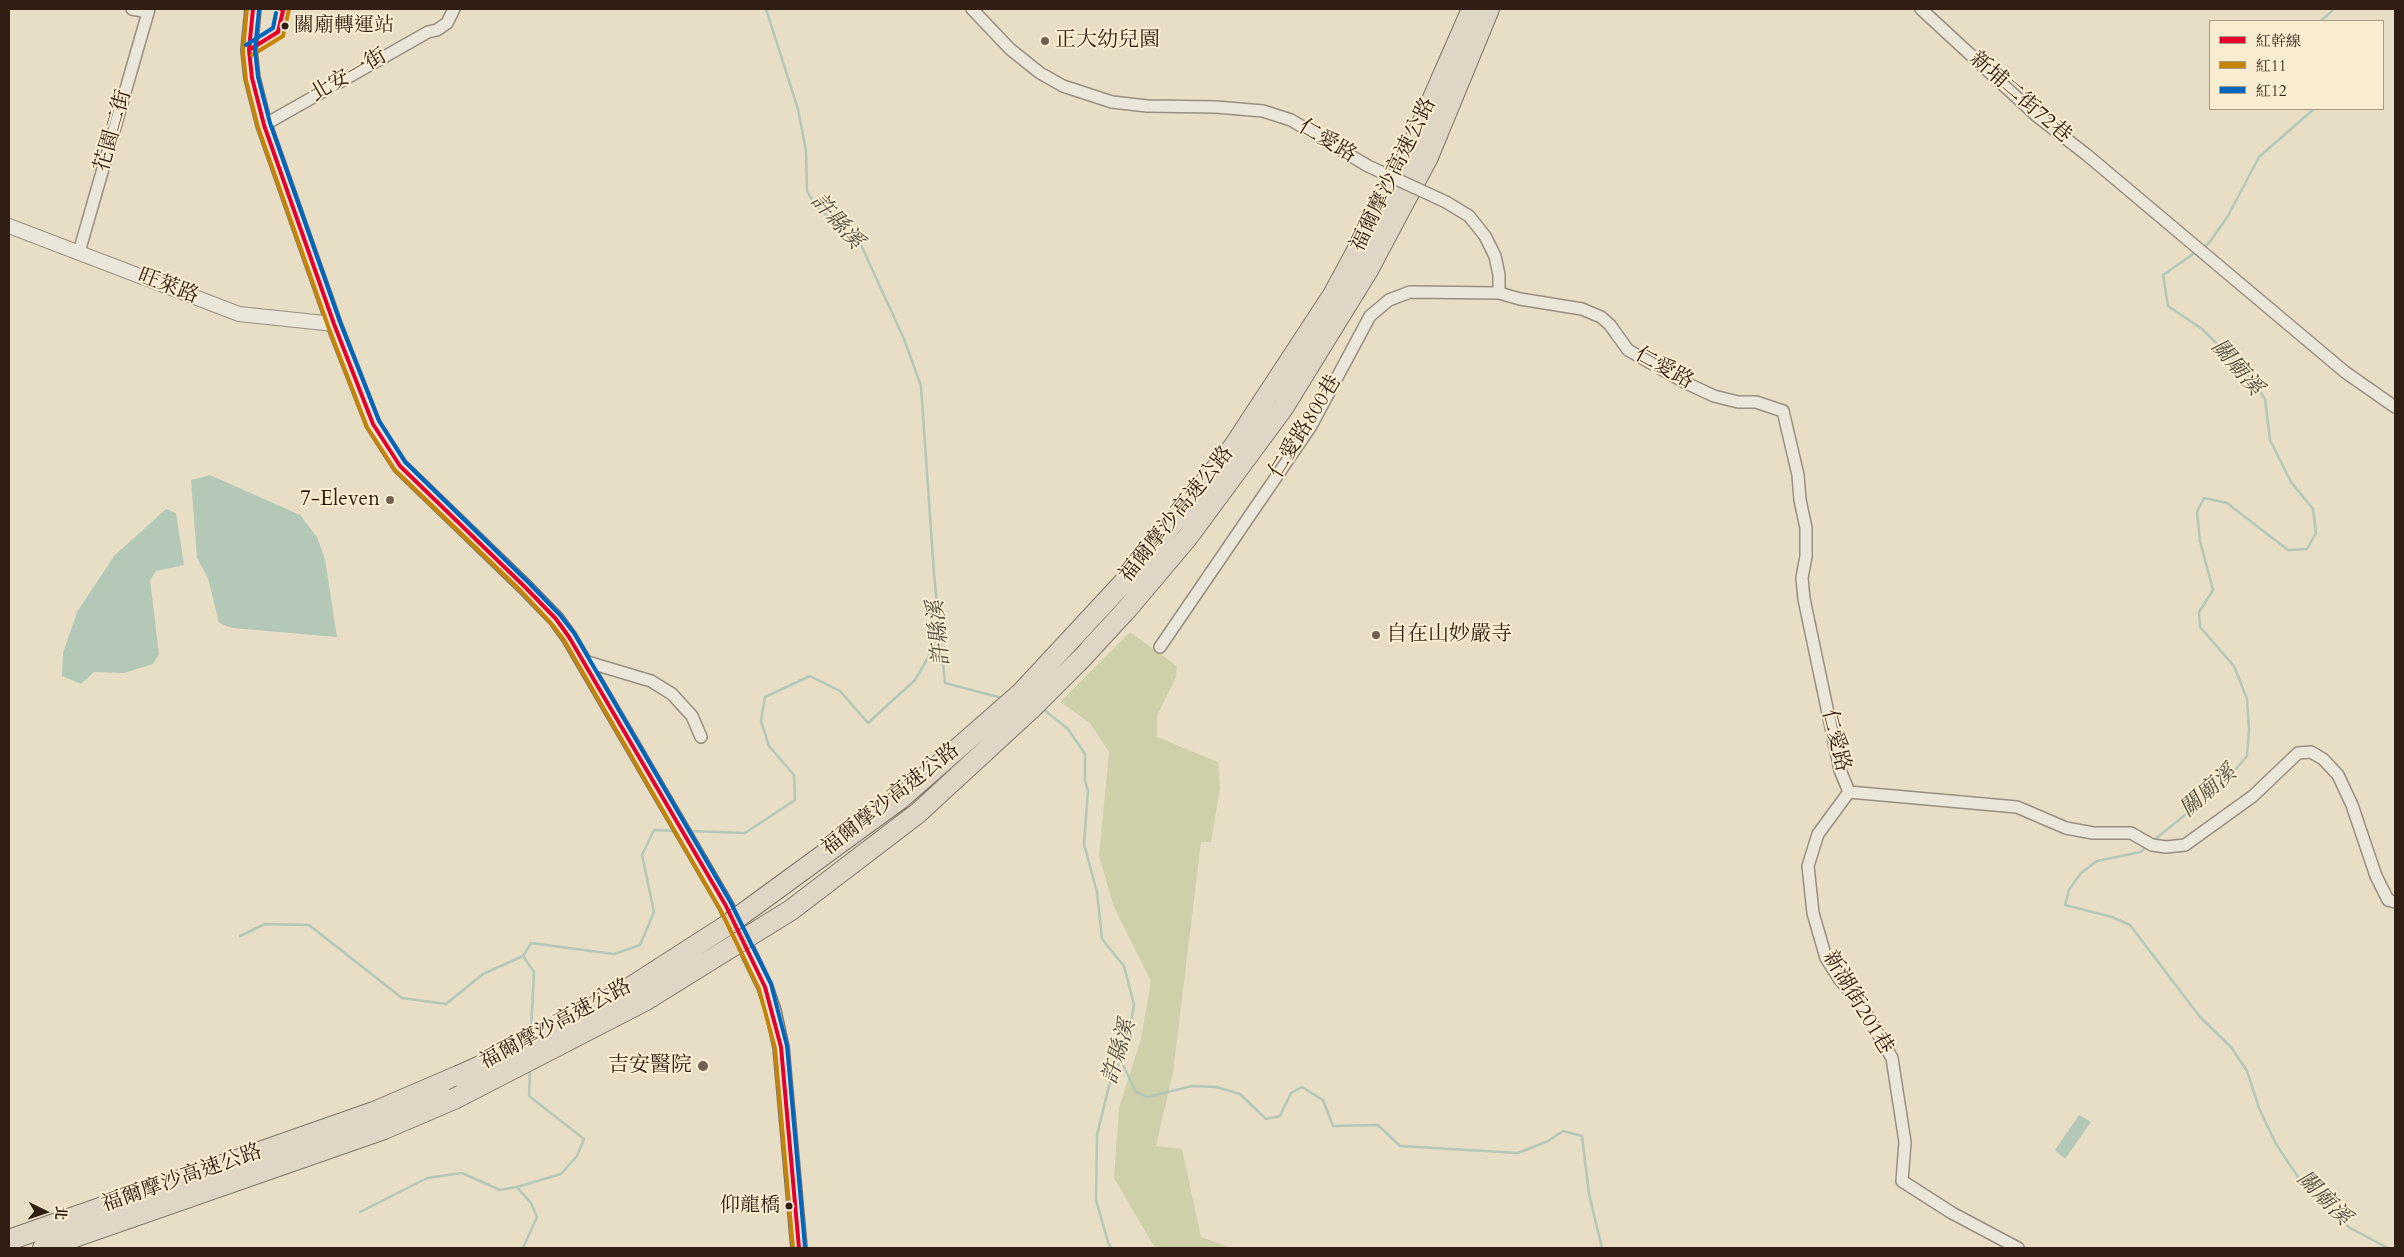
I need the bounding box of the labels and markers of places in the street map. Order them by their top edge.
place label: 關廟轉運站 [294,14,394,38]
marker: 關廟轉運站 [280,21,290,31]
place label: 正大幼兒園 [1055,28,1160,54]
marker: 正大幼兒園 [1039,35,1051,47]
place label: 7-Eleven [300,487,380,513]
marker: 7-Eleven [384,494,396,506]
place label: 自在山妙嚴寺 [1386,622,1512,648]
marker: 自在山妙嚴寺 [1370,629,1382,641]
place label: 吉安醫院 [608,1053,692,1079]
marker: 吉安醫院 [696,1059,710,1073]
place label: 仰龍橋 [720,1194,780,1218]
marker: 仰龍橋 [784,1201,794,1211]

